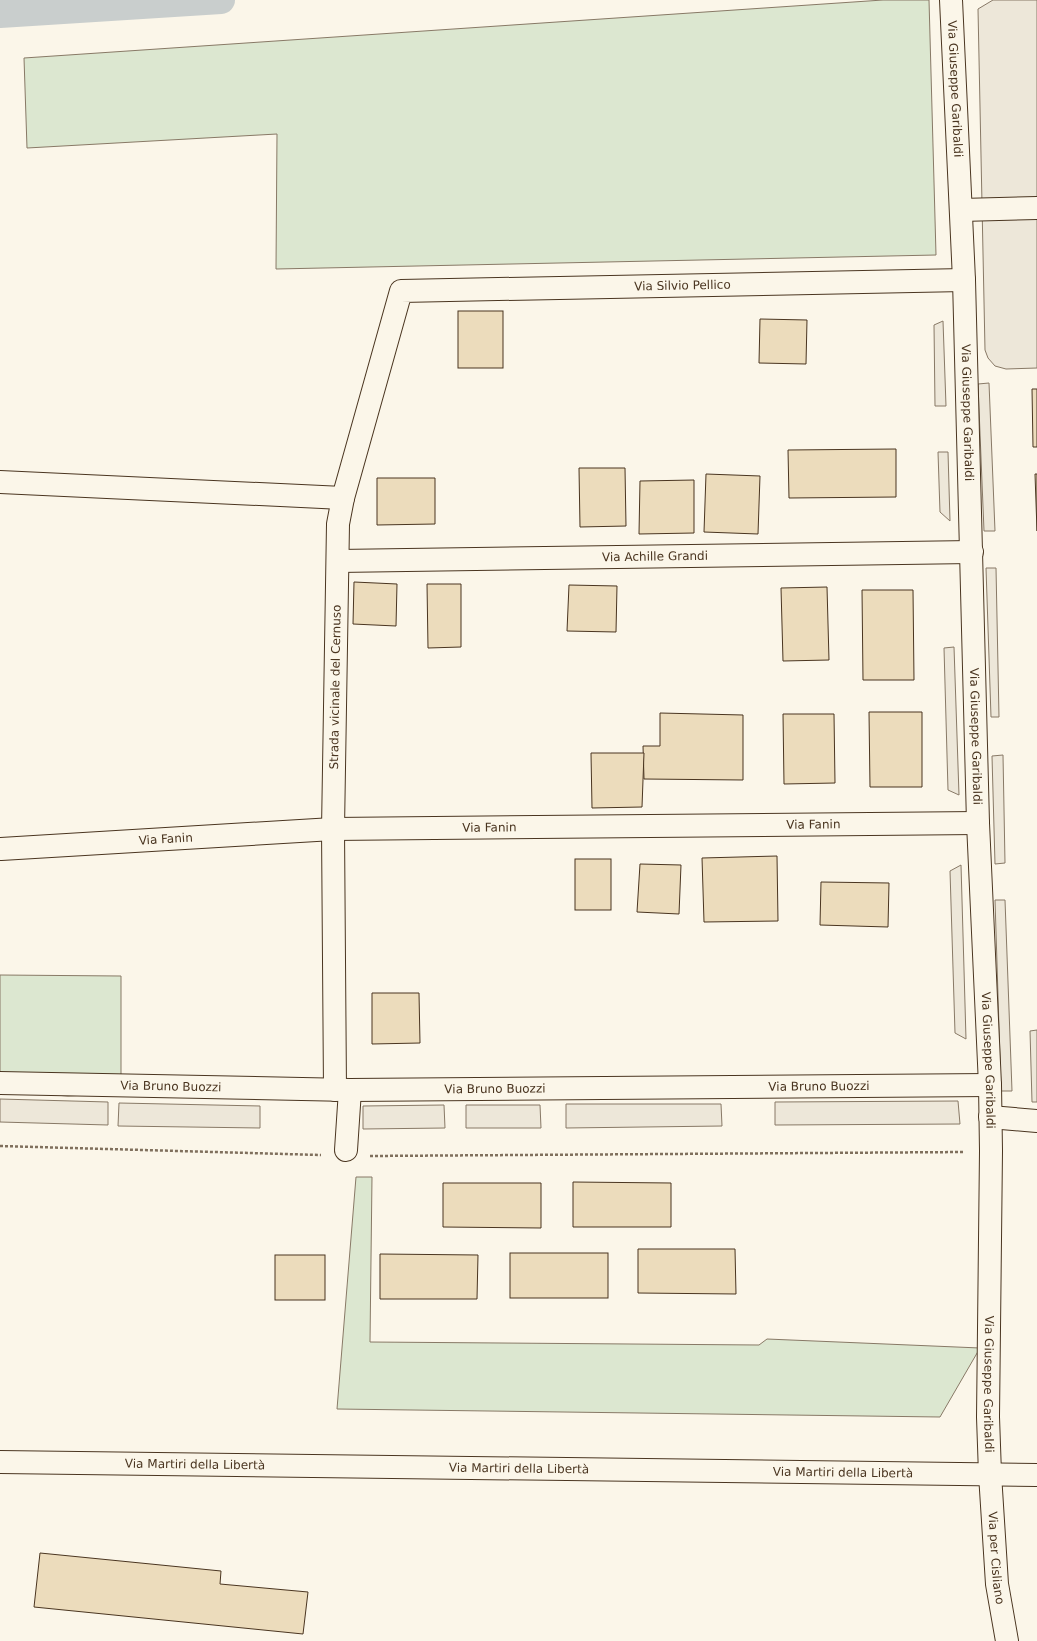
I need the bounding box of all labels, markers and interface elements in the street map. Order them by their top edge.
street label: Via Giuseppe Garibaldi [945,20,965,158]
street label: Via Silvio Pellico [634,278,731,293]
street label: Via Giuseppe Garibaldi [959,344,976,481]
street label: Via Achille Grandi [602,549,708,564]
street label: Strada vicinale del Cernuso [327,604,344,770]
street label: Via Giuseppe Garibaldi [967,668,985,805]
street label: Via Fanin [786,817,841,832]
street label: Via Fanin [462,820,517,835]
street label: Via Fanin [138,830,193,848]
street label: Via Giuseppe Garibaldi [979,991,998,1129]
street label: Via Bruno Buozzi [120,1078,222,1094]
street label: Via Bruno Buozzi [768,1079,870,1094]
street label: Via Bruno Buozzi [444,1081,546,1096]
street label: Via Giuseppe Garibaldi [981,1316,996,1453]
street label: Via Martiri della Libertà [125,1457,265,1472]
street label: Via Martiri della Libertà [449,1461,589,1476]
street label: Via Martiri della Libertà [773,1465,913,1480]
street label: Via per Cisliano [985,1511,1007,1605]

